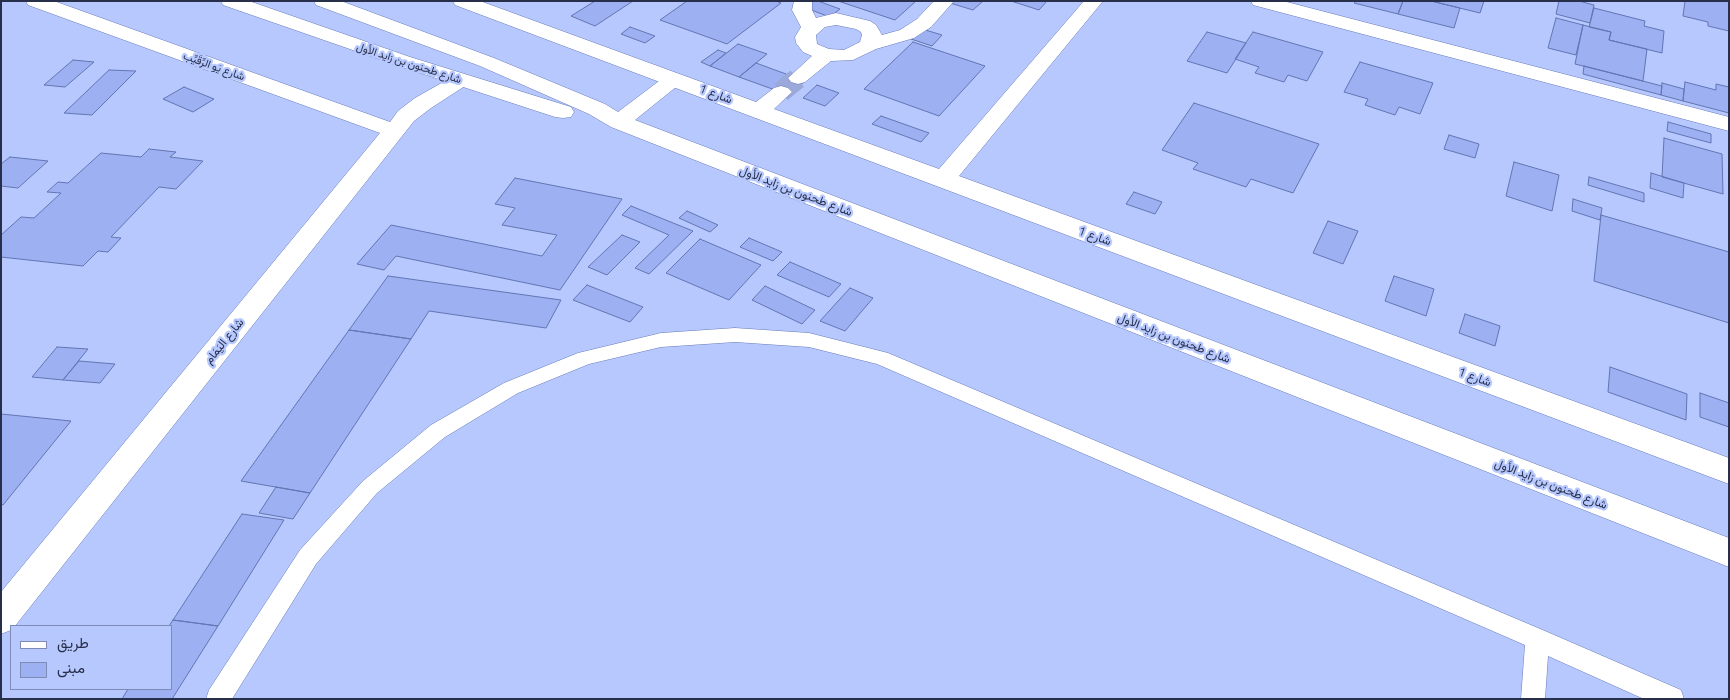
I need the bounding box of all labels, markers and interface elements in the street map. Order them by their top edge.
street label: شارع طحنون بن زايد الأول [355,40,463,86]
street label: شارع يَو الرِّقَيِّب [181,49,247,83]
street label: شارع 1 [698,81,734,107]
street label: شارع طحنون بن زايد الأول [738,163,854,219]
street label: شارع 1 [1077,223,1113,249]
street label: شارع طحنون بن زايد الأول [1116,310,1232,366]
street label: شارع اليَمَام [201,315,247,367]
street label: شارع 1 [1457,364,1493,390]
street label: شارع طحنون بن زايد الأول [1493,456,1609,512]
legend [10,625,172,690]
text: طريق [57,634,89,651]
text: مبنى [57,659,85,676]

